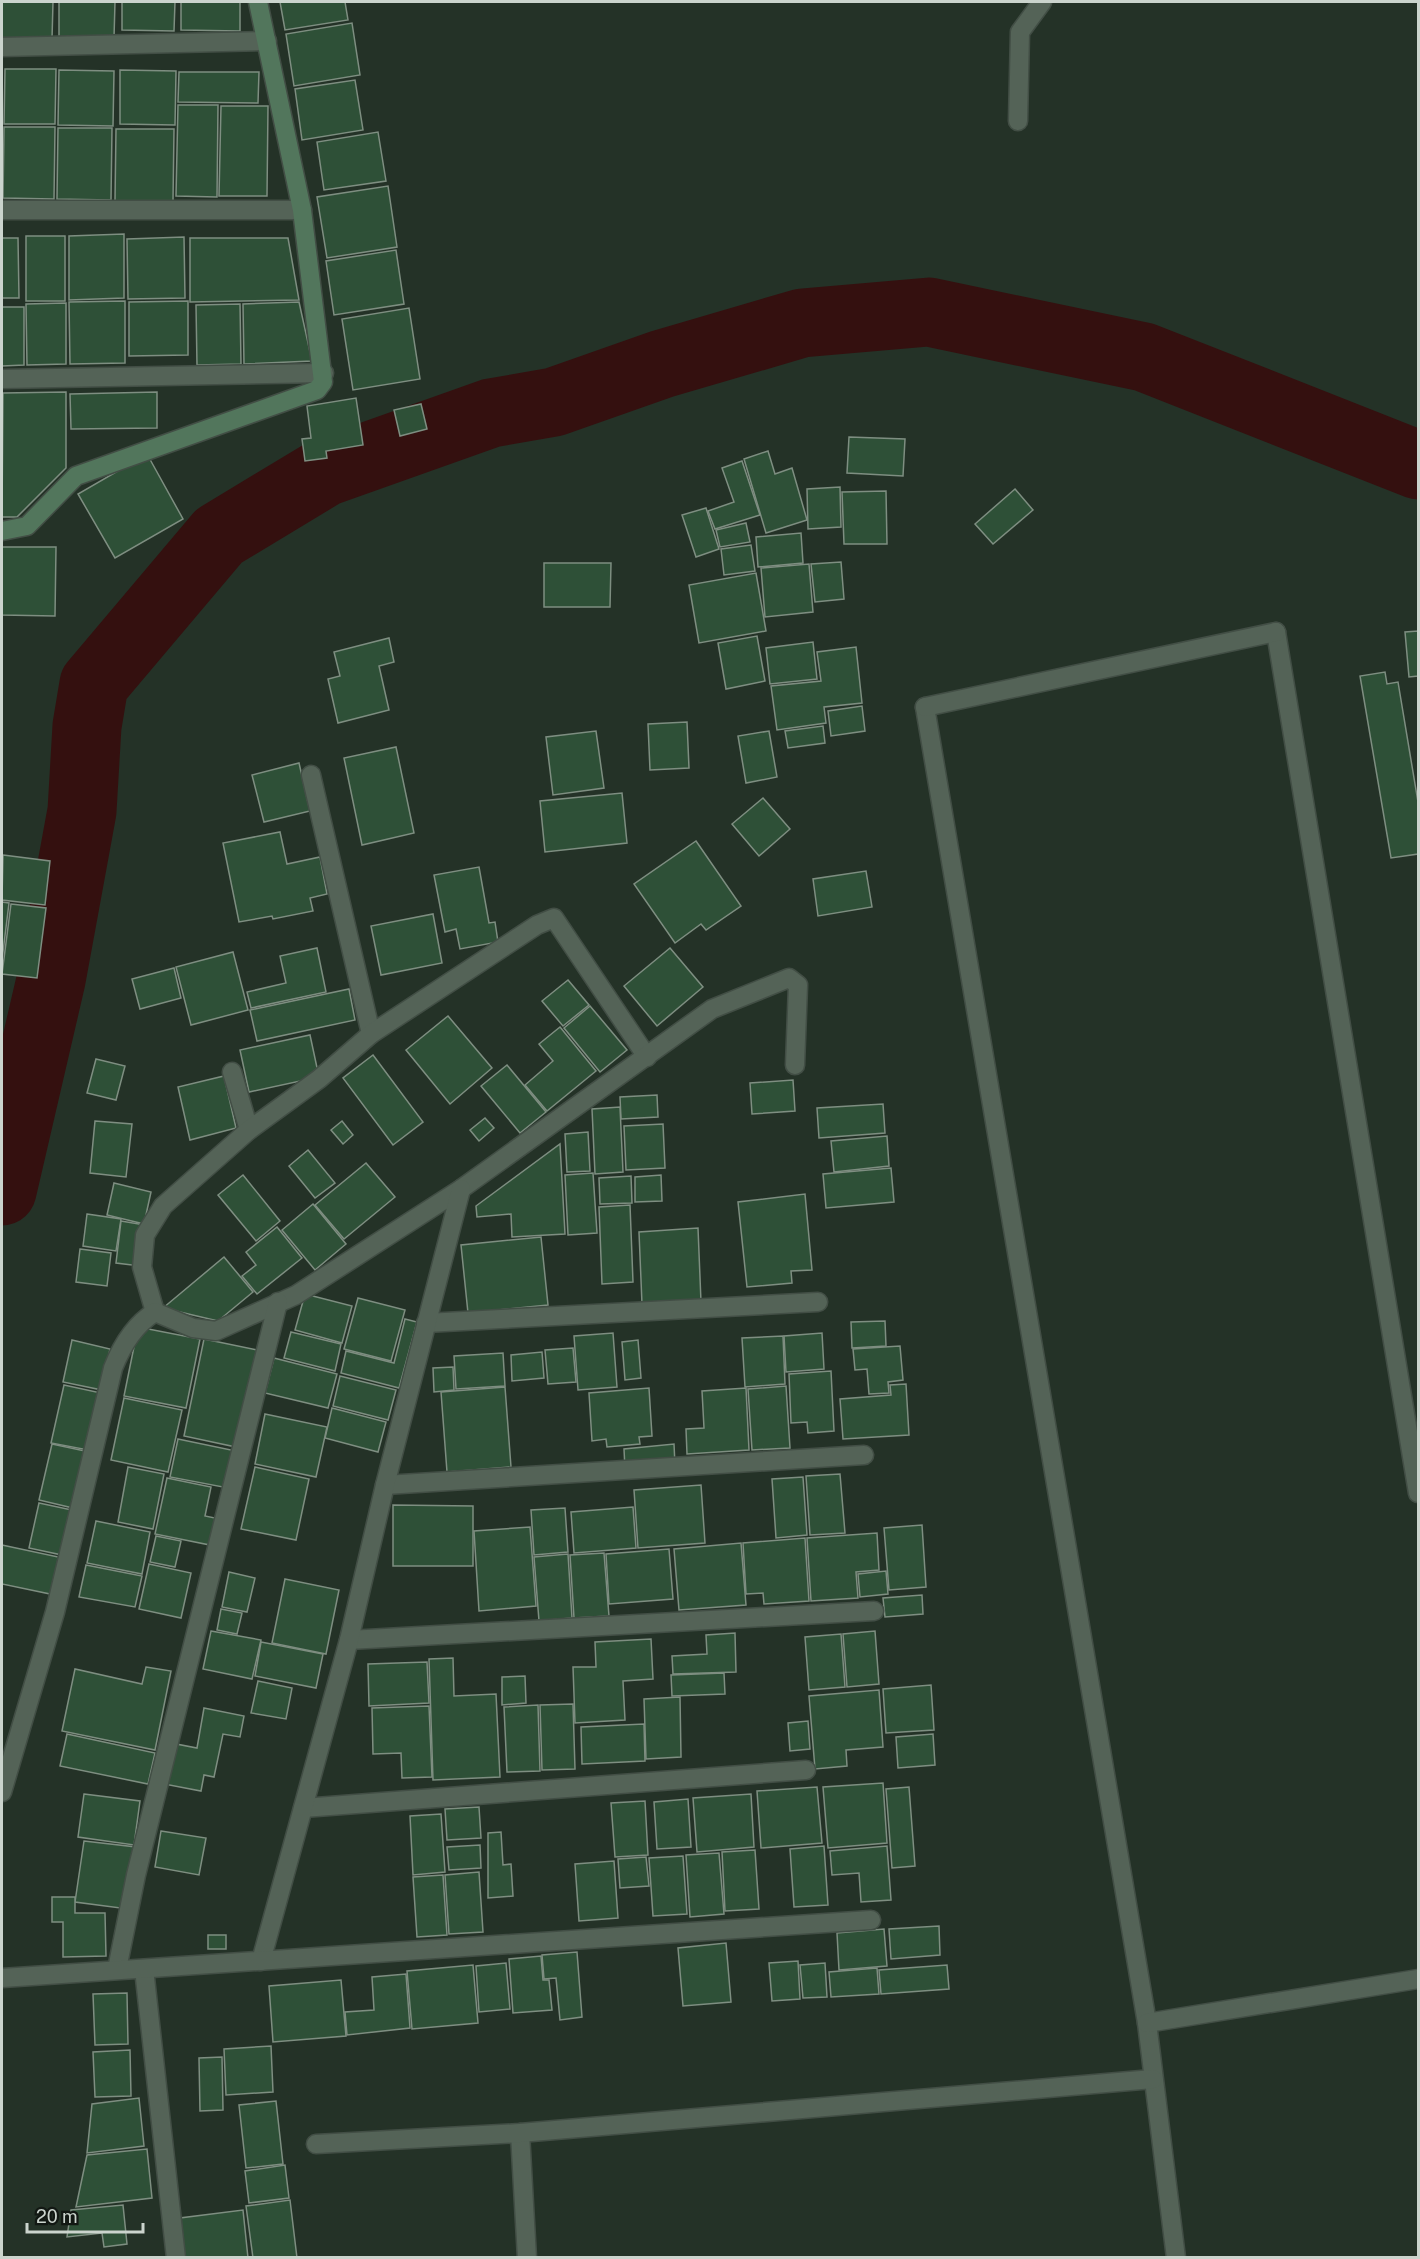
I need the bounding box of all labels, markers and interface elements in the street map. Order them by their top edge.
scale bar [27,2196,142,2234]
text: 20 m [36,2206,78,2227]

